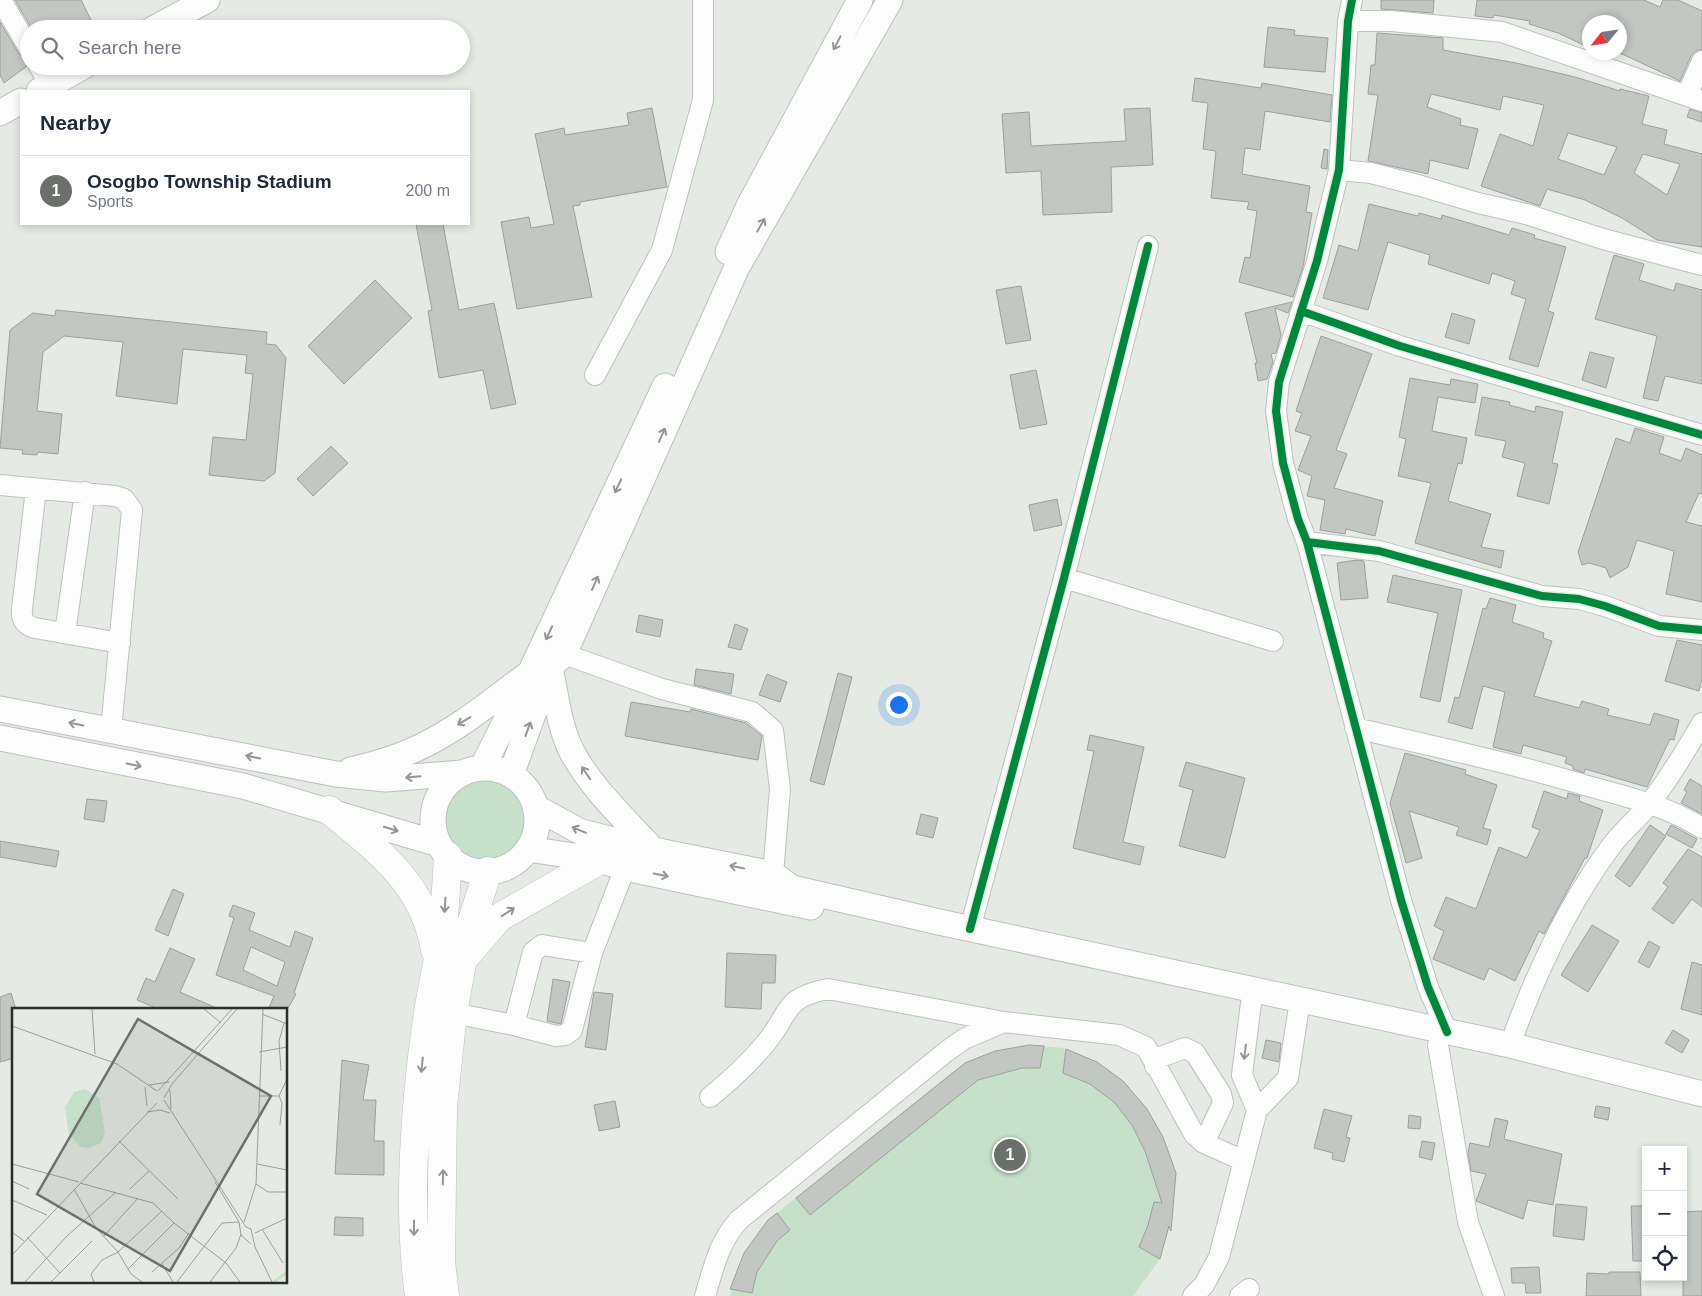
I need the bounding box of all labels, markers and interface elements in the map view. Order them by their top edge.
north arrow [1582,15,1627,60]
search box [20,20,470,75]
icon: search [38,34,66,62]
one-way arrow [832,35,841,50]
text: Search here [78,37,182,58]
text: Nearby [40,111,111,134]
text: Osogbo Township Stadium [87,171,332,192]
text: 1 [52,182,60,199]
text: 200 m [406,182,450,199]
text: Sports [87,193,133,210]
one-way arrow [756,218,766,232]
one-way arrow [657,428,667,443]
one-way arrow [612,479,622,494]
one-way arrow [591,576,601,591]
one-way arrow [543,626,553,641]
your location [886,692,912,718]
one-way arrow [457,717,471,727]
one-way arrow [69,718,85,728]
one-way arrow [524,722,533,738]
one-way arrow [245,752,261,762]
one-way arrow [125,760,141,770]
one-way arrow [581,766,591,780]
one-way arrow [406,772,422,782]
one-way arrow [572,824,587,834]
one-way arrow [382,825,398,835]
one-way arrow [729,862,745,871]
one-way arrow [653,871,669,880]
one-way arrow [440,896,449,912]
one-way arrow [500,907,514,917]
inset map [12,1008,288,1284]
one-way arrow [1240,1043,1250,1059]
one-way arrow [417,1057,427,1073]
pin: 1 [994,1136,1026,1174]
map controls [1642,1146,1687,1281]
button: + [1642,1146,1687,1191]
one-way arrow [438,1170,447,1186]
button: − [1642,1191,1687,1236]
one-way arrow [409,1219,419,1235]
button: locate [1642,1236,1687,1281]

